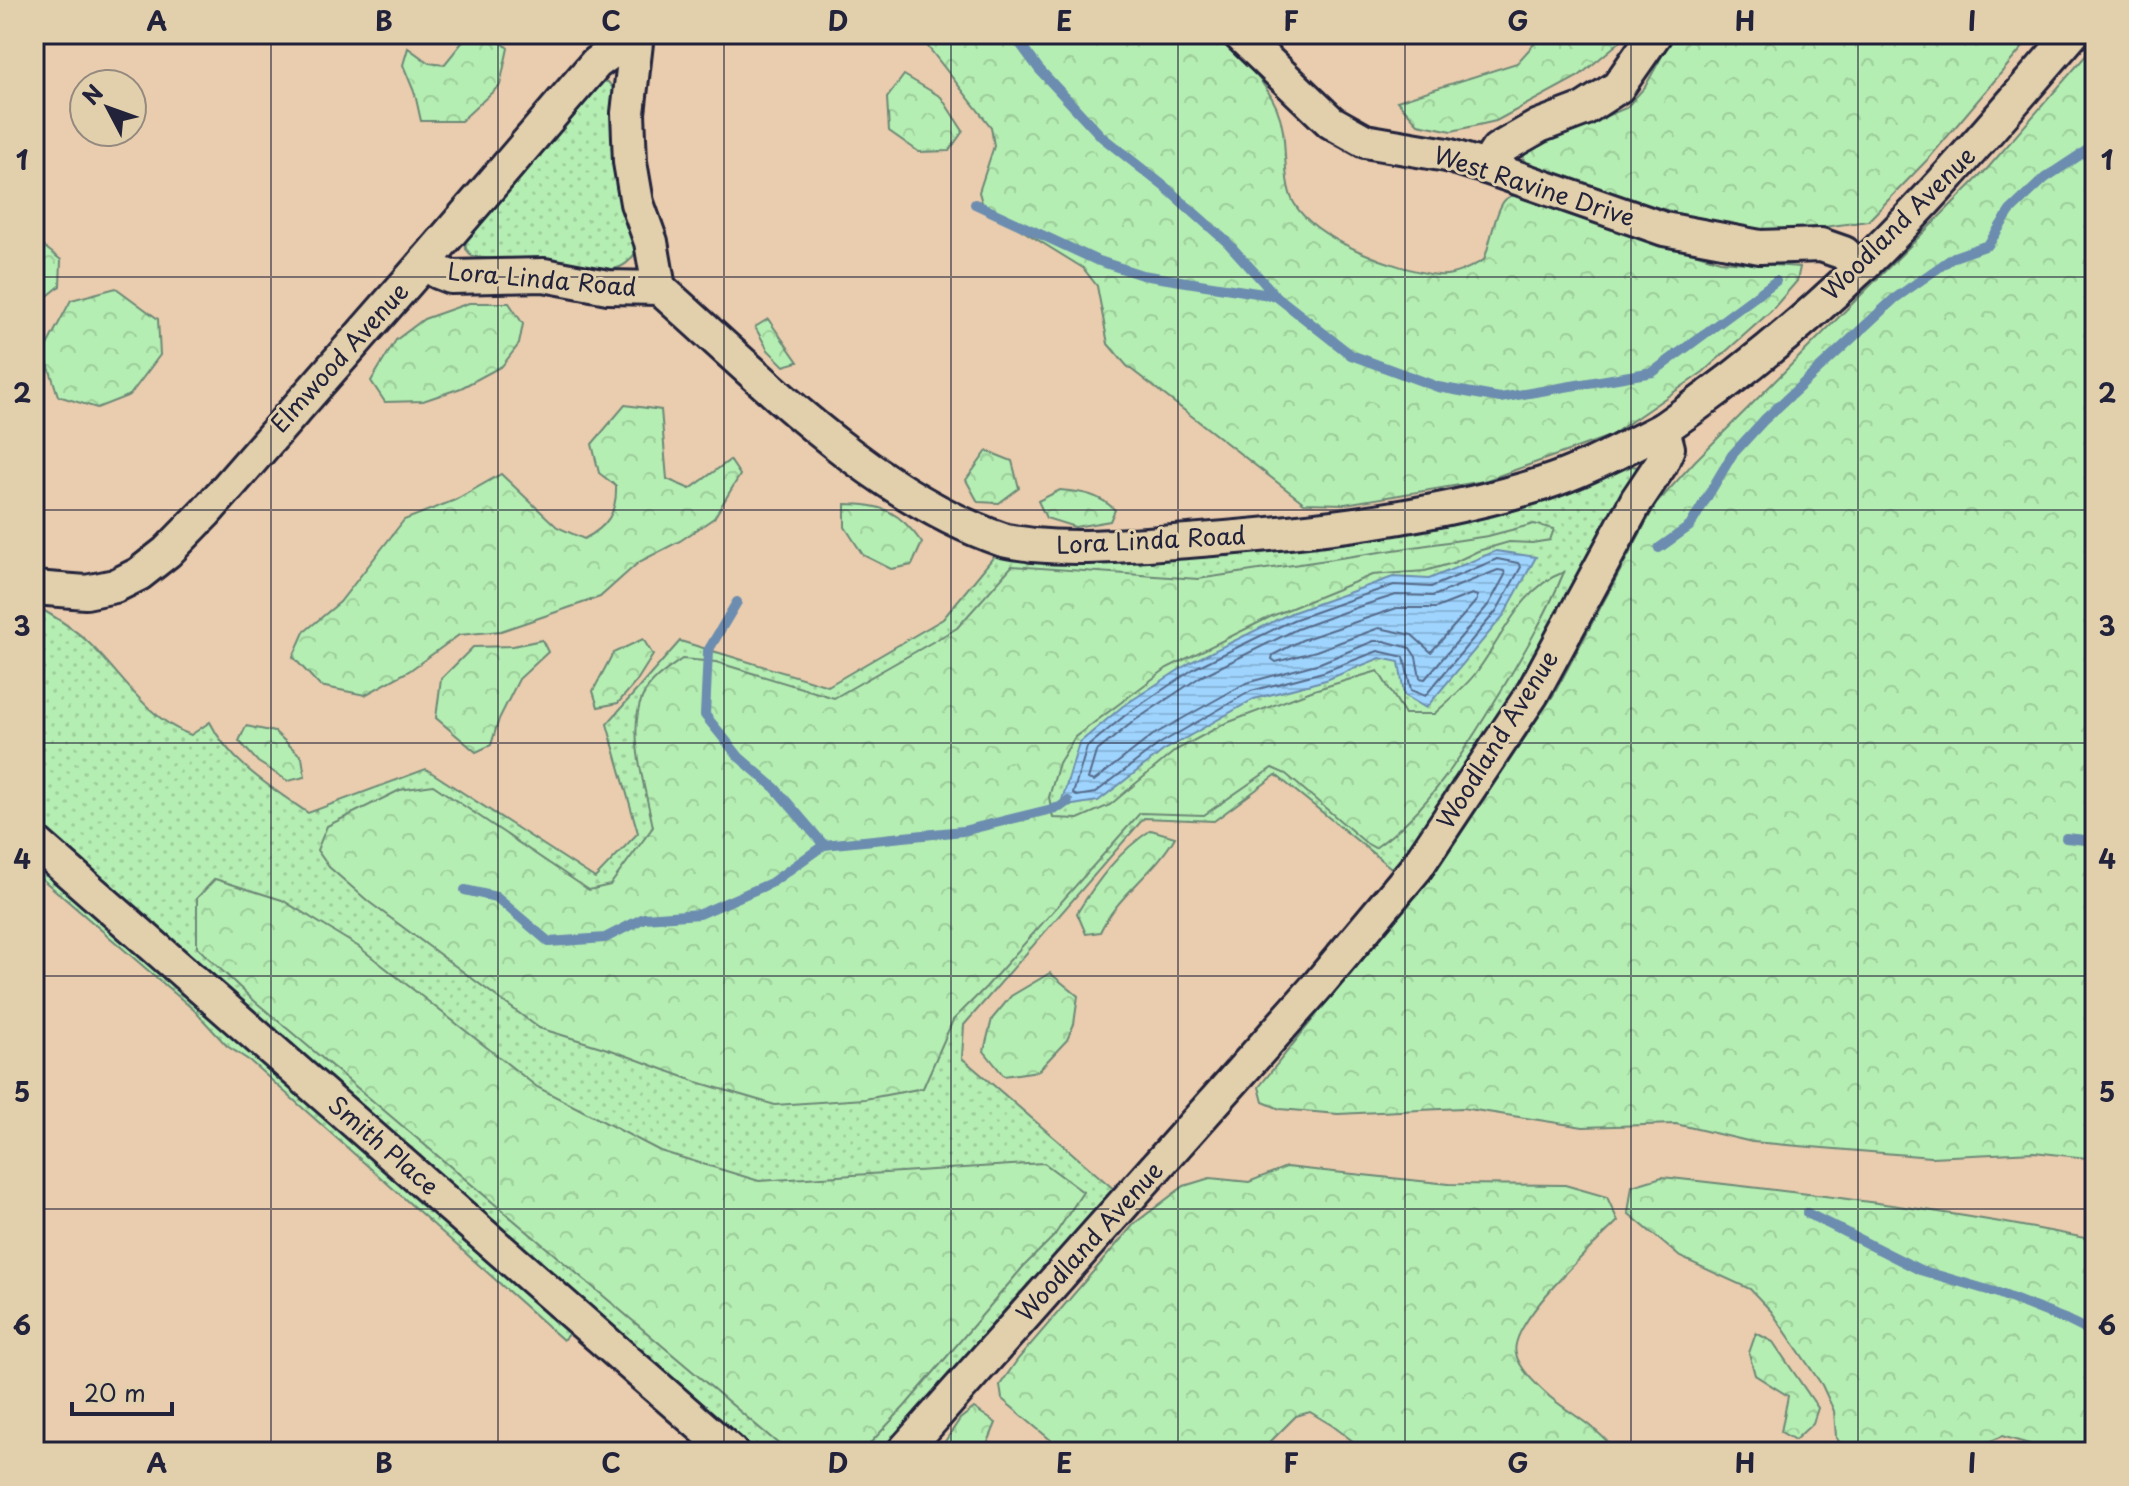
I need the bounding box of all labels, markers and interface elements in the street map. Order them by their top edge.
text: A [147,1,167,40]
text: B [375,1,393,40]
text: C [601,1,621,40]
text: D [828,1,848,40]
text: E [1056,1,1072,40]
text: F [1283,1,1299,40]
text: G [1507,1,1529,40]
text: H [1735,1,1755,40]
text: I [1968,1,1976,40]
north arrow [68,68,148,148]
text: N [74,76,110,111]
street label: West Ravine Drive [1429,136,1640,235]
street label: Woodland Avenue [1812,137,1983,308]
text: 1 [16,140,28,179]
text: 1 [2101,140,2113,179]
street label: Lora Linda Road [446,252,638,304]
street label: Elmwood Avenue [261,274,416,440]
text: 2 [13,373,31,412]
text: 2 [2098,373,2116,412]
street label: Lora Linda Road [1055,516,1246,562]
text: 3 [13,606,31,645]
text: 3 [2098,606,2116,645]
street label: Woodland Avenue [1427,643,1566,835]
text: 4 [13,839,31,878]
text: 4 [2098,839,2116,878]
text: 5 [14,1072,30,1111]
text: 5 [2099,1072,2115,1111]
street label: Smith Place [321,1086,448,1203]
street label: Woodland Avenue [1007,1153,1170,1329]
text: 6 [13,1305,31,1344]
text: 6 [2098,1305,2116,1344]
scale bar [72,1366,172,1416]
text: 20 m [84,1374,146,1410]
text: A [147,1443,167,1482]
text: B [375,1443,393,1482]
text: C [601,1443,621,1482]
text: D [828,1443,848,1482]
text: E [1056,1443,1072,1482]
text: F [1283,1443,1299,1482]
text: G [1507,1443,1529,1482]
text: H [1735,1443,1755,1482]
text: I [1968,1443,1976,1482]

